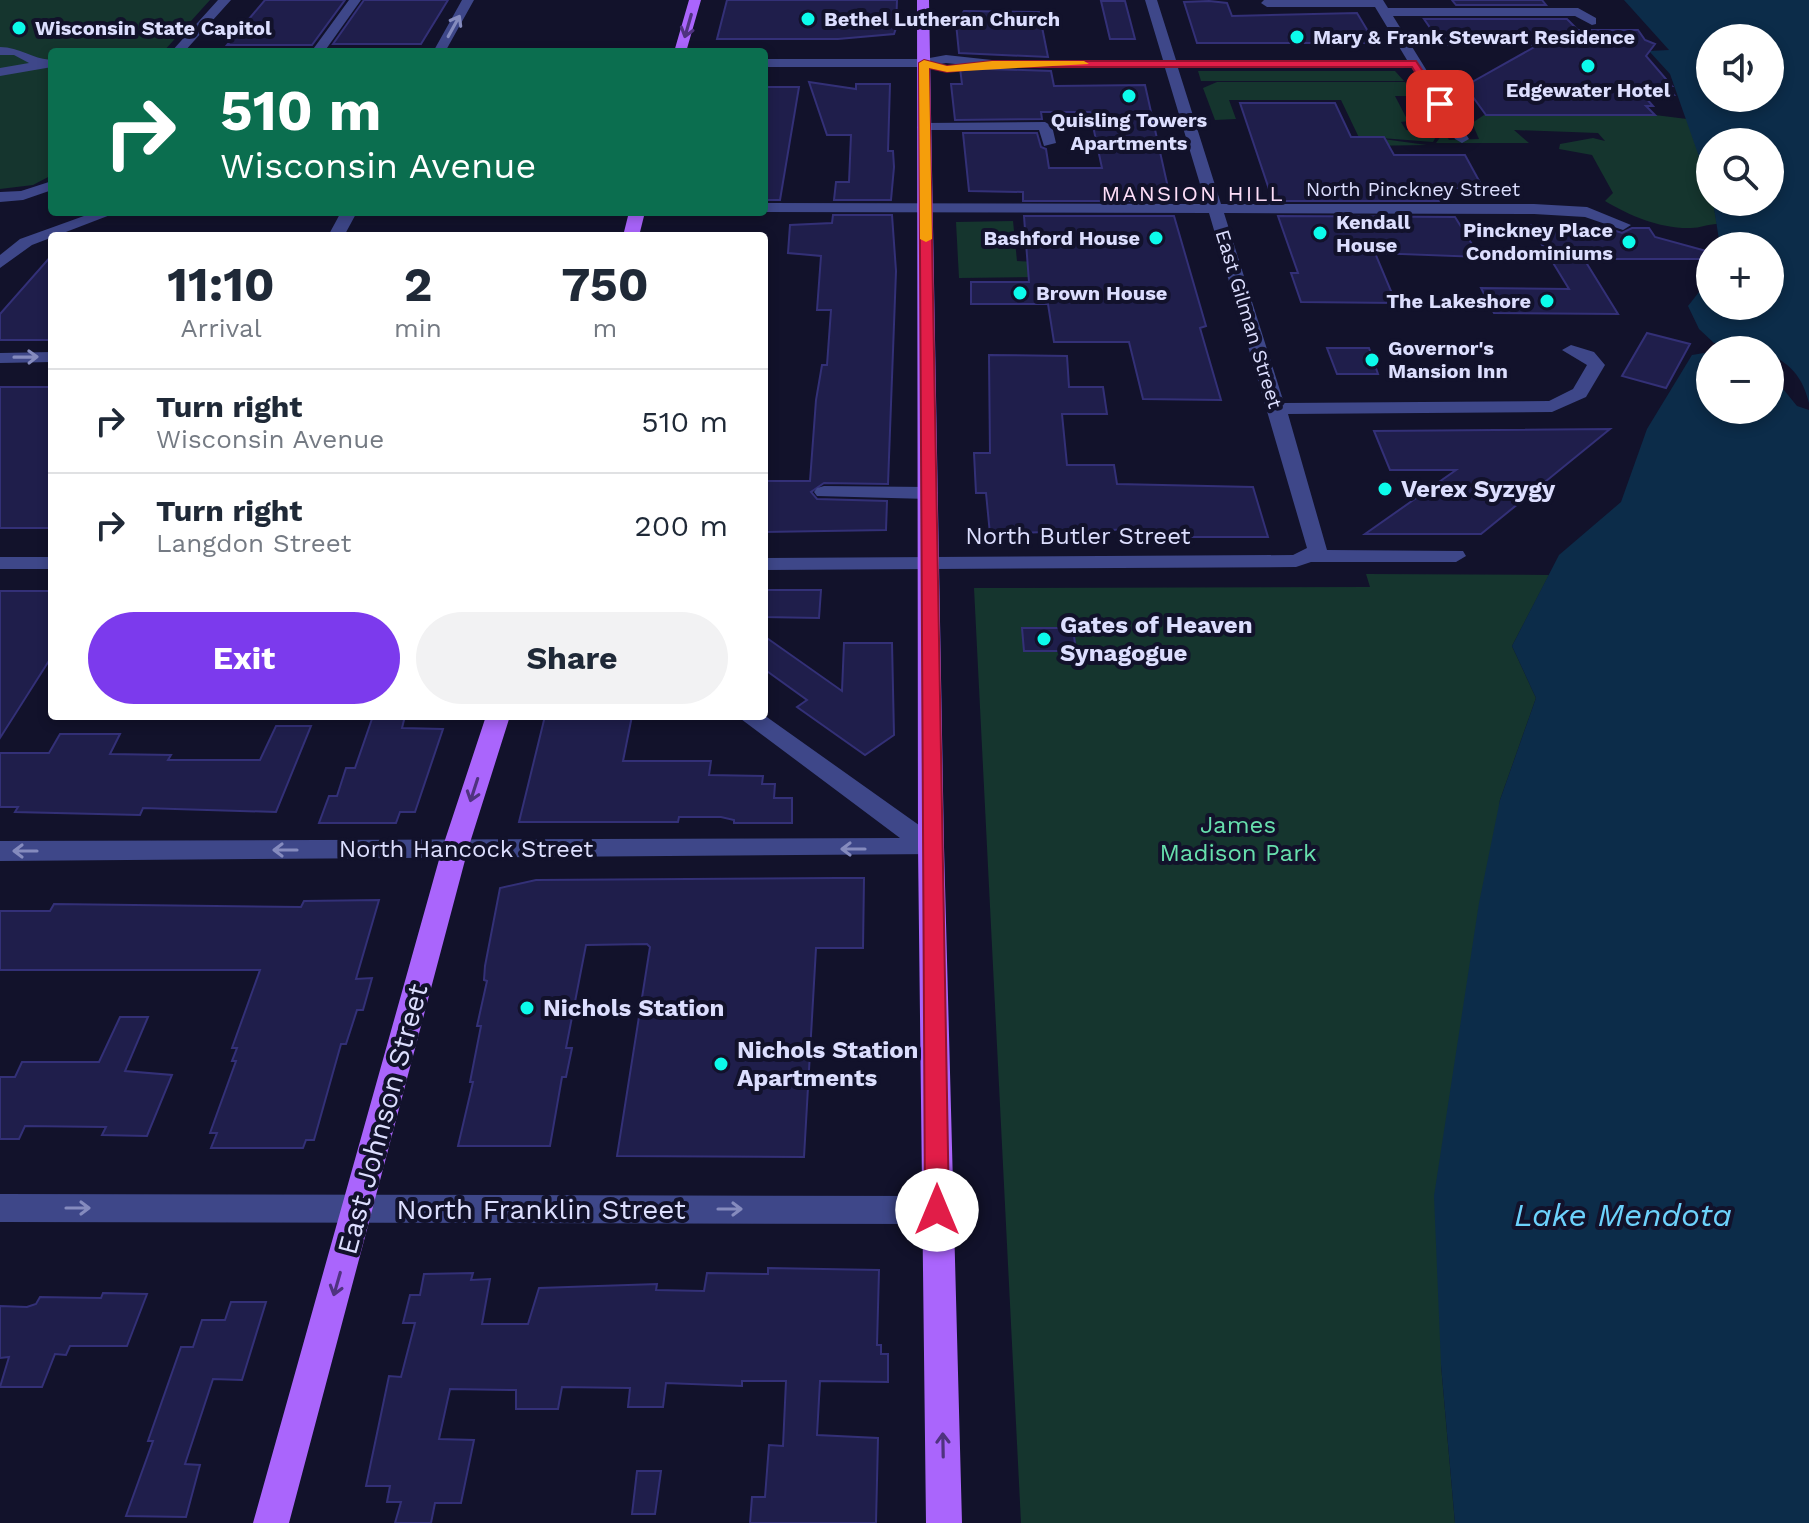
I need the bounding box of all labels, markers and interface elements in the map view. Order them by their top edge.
place label: Bethel Lutheran Church [824,7,1060,31]
marker: Bethel Lutheran Church [799,10,817,28]
one-way arrow [679,13,694,38]
one-way arrow [446,15,462,38]
place label: Wisconsin State Capitol [35,16,272,40]
marker: Wisconsin State Capitol [10,19,28,37]
map controls [1696,24,1784,424]
button: sound [1696,24,1784,112]
place label: Mary & Frank Stewart Residence [1313,25,1635,49]
marker: Mary & Frank Stewart Residence [1288,28,1306,46]
marker: Edgewater Hotel [1579,57,1597,75]
pin [1406,70,1474,138]
text: 510 m [220,78,382,144]
place label: Edgewater Hotel [1506,78,1671,102]
icon: right [88,80,192,184]
icon: arrive [1418,82,1462,126]
marker: Quisling Towers Apartments [1120,87,1138,105]
place label: Quisling Towers Apartments [1051,108,1207,155]
button: search [1696,128,1784,216]
text: Wisconsin Avenue [220,145,536,187]
street label: North Pinckney Street [1306,177,1521,201]
district label: MANSION HILL [1101,181,1285,206]
place label: Kendall House [1336,210,1411,257]
place label: Pinckney Place Condominiums [1463,218,1613,265]
marker: Kendall House [1311,224,1329,242]
place label: Bashford House [984,226,1140,250]
street label: East Gilman Street [1210,227,1288,412]
marker: Bashford House [1147,229,1165,247]
button: + [1696,232,1784,320]
marker: Pinckney Place Condominiums [1620,233,1638,251]
text: 11:10 [167,256,275,313]
text: 2 [404,256,432,313]
text: 750 [561,256,649,313]
place label: Brown House [1036,281,1167,305]
marker: Brown House [1011,284,1029,302]
place label: The Lakeshore [1386,289,1531,313]
marker: The Lakeshore [1538,292,1556,310]
text: Arrival [180,313,262,343]
text: min [394,313,442,343]
text: m [593,313,617,343]
place label: Governor's Mansion Inn [1388,336,1508,383]
button: − [1696,336,1784,424]
one-way arrow [12,350,39,365]
marker: Governor's Mansion Inn [1363,351,1381,369]
text: Turn right [156,389,302,424]
icon: right [88,399,132,443]
text: 510 m [641,404,728,439]
text: Wisconsin Avenue [156,424,384,454]
place label: Verex Syzygy [1401,475,1556,503]
marker: Verex Syzygy [1376,480,1394,498]
text: Turn right [156,493,302,528]
icon: right [88,503,132,547]
text: 200 m [634,508,728,543]
street label: North Butler Street [965,522,1191,550]
text: Langdon Street [156,528,351,558]
place label: Gates of Heaven Synagogue [1060,611,1253,667]
button: Exit [88,612,400,704]
button: Share [416,612,728,704]
marker: Gates of Heaven Synagogue [1035,630,1053,648]
one-way arrow [466,778,481,803]
park label: James Madison Park [1159,811,1317,867]
street label: North Hancock Street [339,835,593,863]
one-way arrow [840,841,867,857]
one-way arrow [272,842,299,858]
one-way arrow [12,843,39,859]
street label: East Johnson Street [330,980,435,1258]
place label: Nichols Station [543,994,724,1022]
marker: Nichols Station [518,999,536,1017]
place label: Nichols Station Apartments [737,1036,918,1092]
marker: Nichols Station Apartments [712,1055,730,1073]
position arrow [895,1168,979,1252]
street label: North Franklin Street [396,1193,686,1226]
water label: Lake Mendota [1514,1196,1732,1234]
one-way arrow [64,1200,91,1216]
one-way arrow [716,1201,743,1217]
one-way arrow [329,1270,344,1296]
one-way arrow [935,1432,951,1459]

